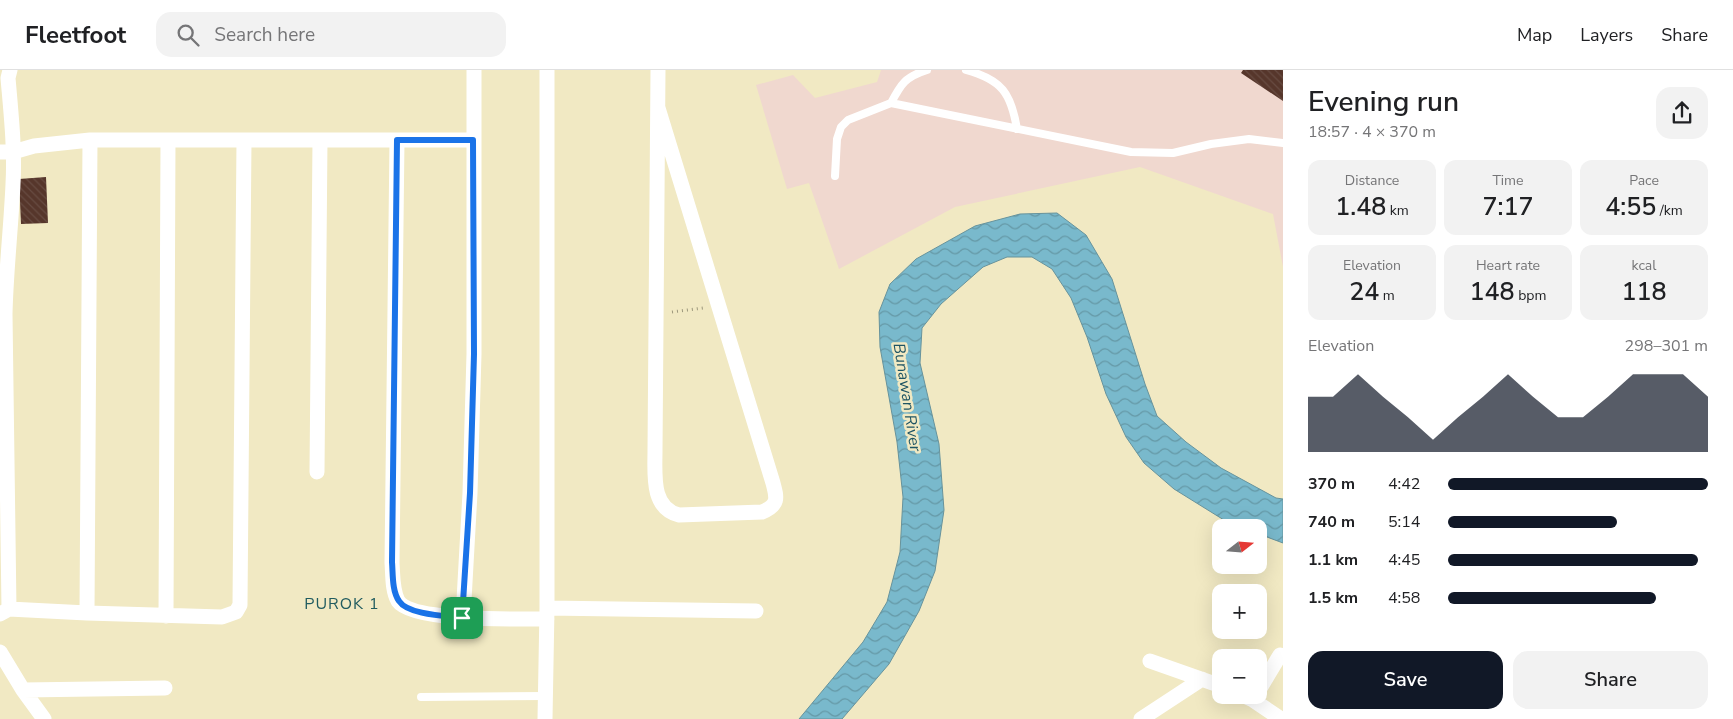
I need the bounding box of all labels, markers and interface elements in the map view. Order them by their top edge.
search box [156,12,506,57]
text: Fleetfoot [25,19,126,51]
icon: search [174,21,202,49]
text: Search here [214,22,315,48]
text: Map [1517,23,1552,47]
text: Layers [1580,23,1633,47]
text: Share [1661,23,1708,47]
text: Evening run [1308,83,1459,121]
button: share [1656,87,1708,139]
text: 18:57 · 4 × 370 m [1308,121,1436,143]
text: Distance [1345,171,1399,190]
text: Time [1492,171,1524,190]
text: Pace [1629,171,1659,190]
text: 1.48 [1335,190,1386,224]
text: 7:17 [1483,190,1533,224]
text: 4:55 [1605,190,1656,224]
text: km [1386,201,1409,220]
text: /km [1656,201,1683,220]
text: Elevation [1343,256,1401,275]
text: Heart rate [1476,256,1540,275]
text: kcal [1632,256,1656,275]
text: 24 [1349,275,1379,309]
text: 148 [1470,275,1515,309]
text: 118 [1621,275,1667,309]
text: m [1379,286,1395,305]
text: bpm [1515,286,1546,305]
text: Elevation [1308,335,1374,357]
text: 298–301 m [1625,335,1708,357]
water label: Bunawan River [888,342,927,454]
text: 370 m [1308,473,1355,495]
text: 4:42 [1388,473,1420,495]
text: 740 m [1308,511,1355,533]
text: 5:14 [1388,511,1420,533]
north arrow [1212,519,1268,574]
map controls [1212,519,1267,704]
text: 1.1 km [1308,549,1358,571]
text: 4:45 [1388,549,1420,571]
button: + [1212,584,1267,639]
text: 1.5 km [1308,587,1358,609]
text: 4:58 [1388,587,1420,609]
district label: PUROK 1 [304,593,380,615]
pin [441,597,483,639]
icon: arrive [448,604,476,632]
button: − [1212,649,1267,704]
button: Save [1308,651,1503,709]
button: Share [1513,651,1708,709]

